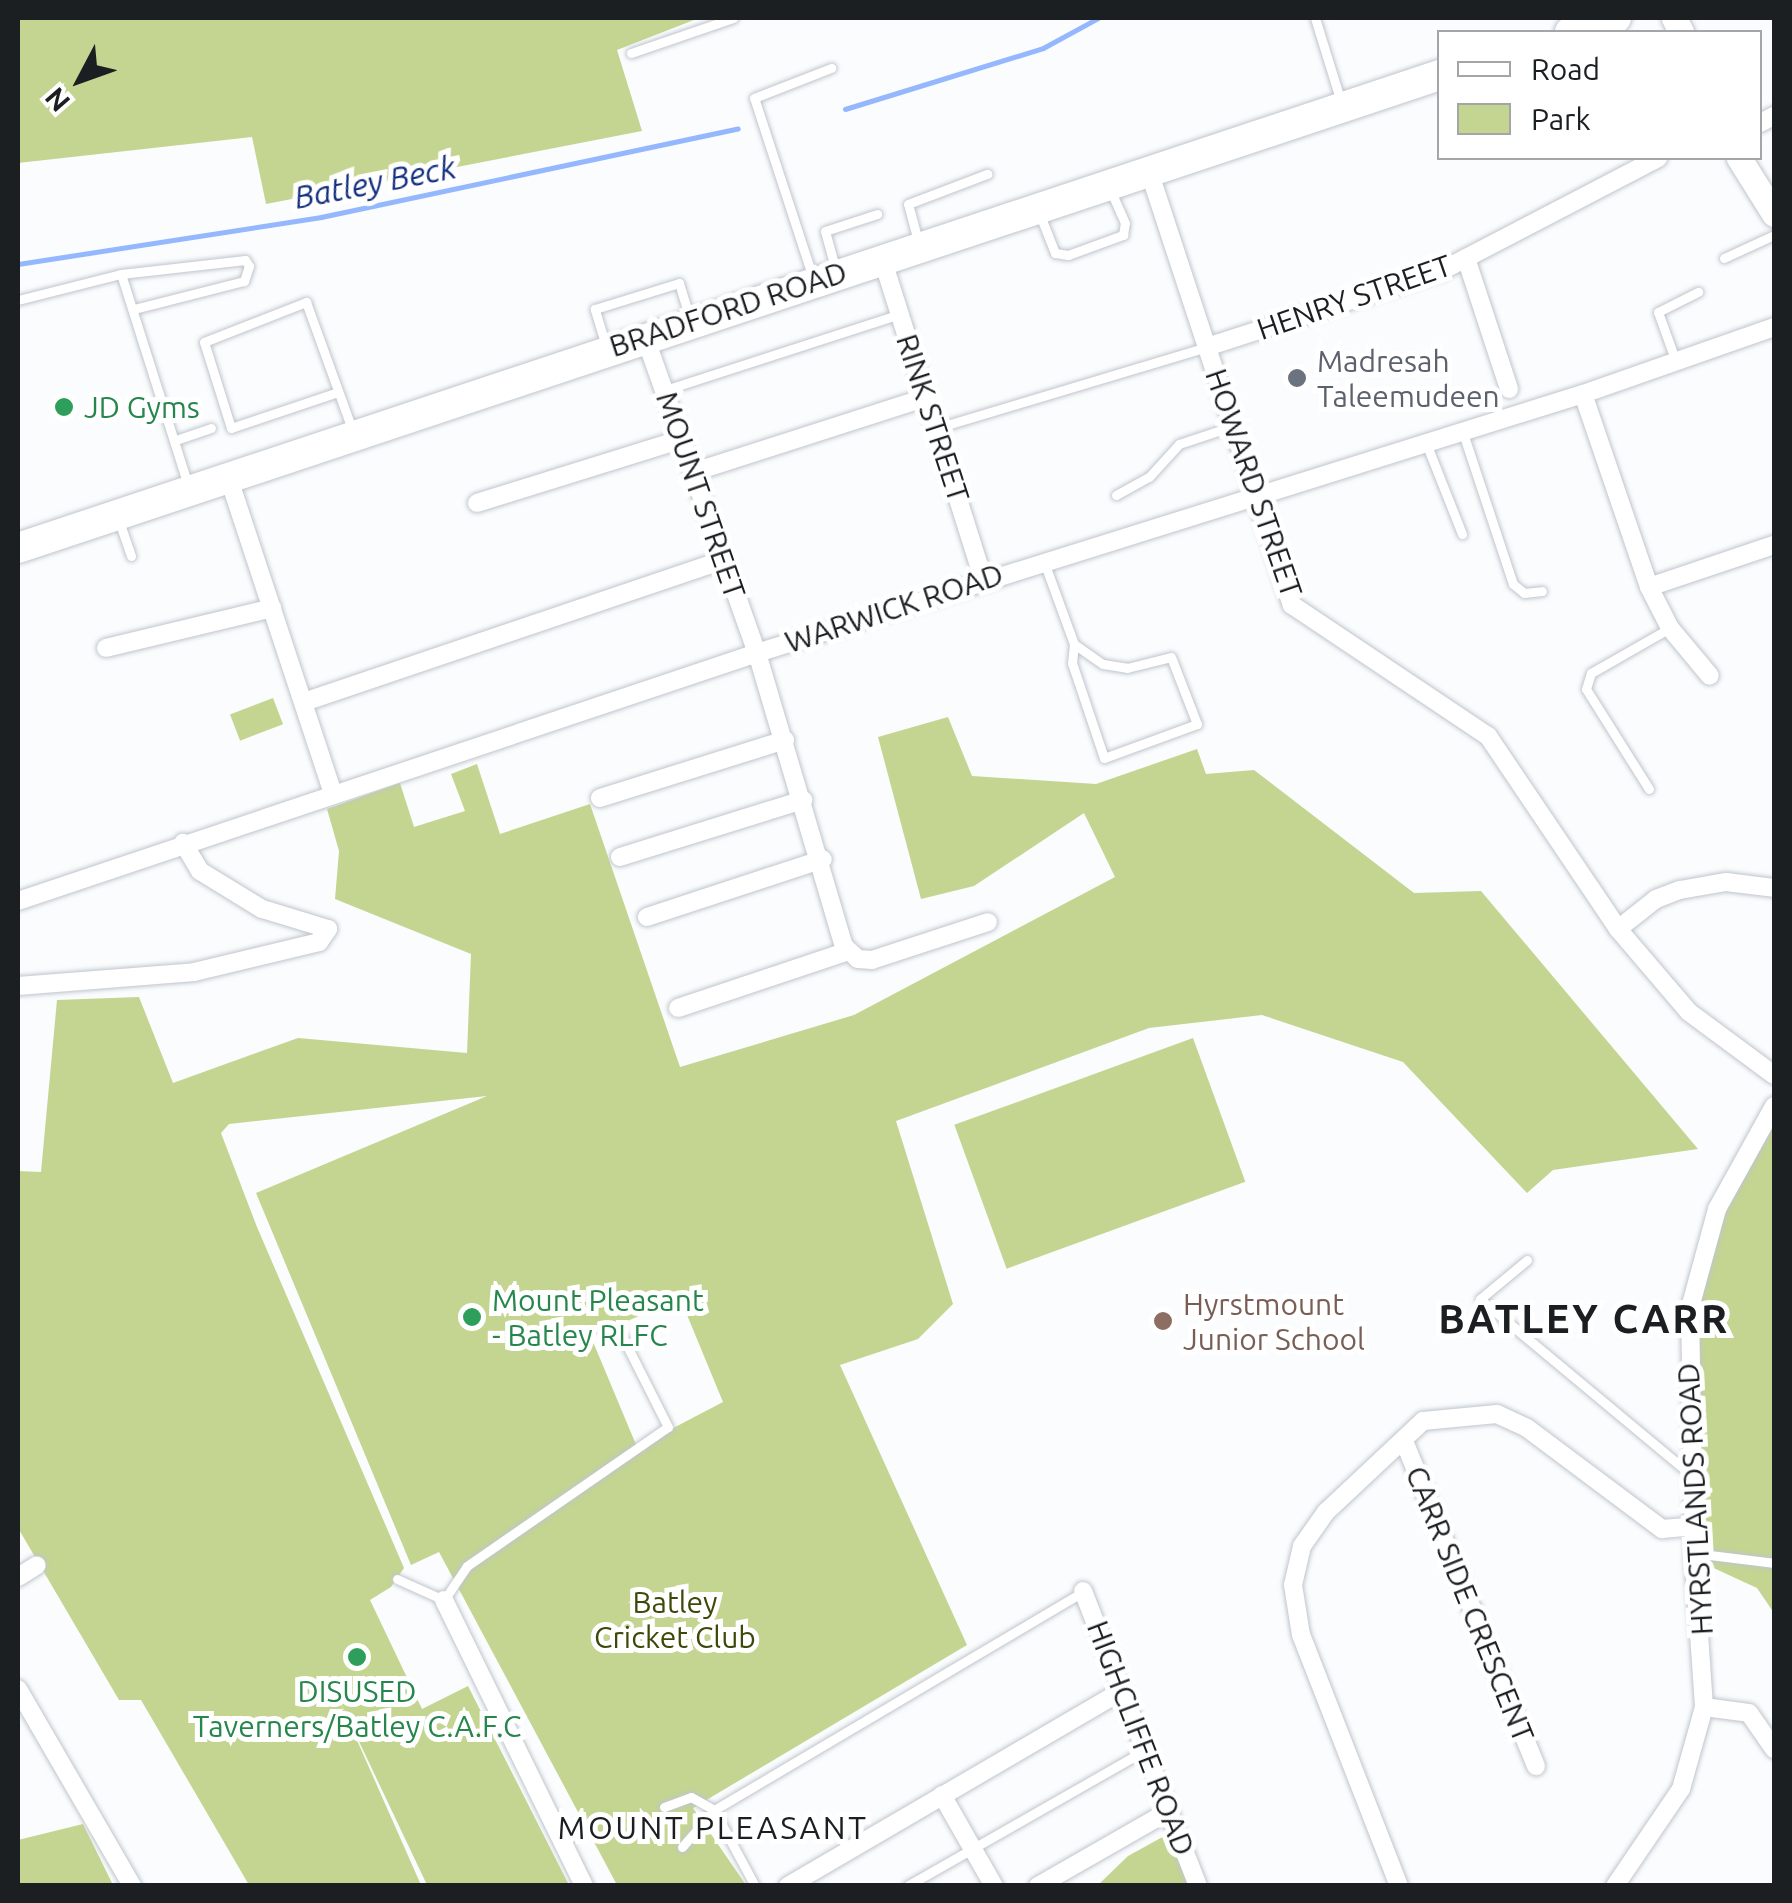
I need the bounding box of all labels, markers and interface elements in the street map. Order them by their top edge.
north arrow [30,30,130,130]
legend [1437,30,1762,160]
text: Road [1531,52,1600,86]
text: N [38,82,76,118]
text: Park [1531,102,1591,136]
water label: Batley Beck [291,147,459,217]
street label: HENRY STREET [1252,247,1456,347]
street label: BRADFORD ROAD [605,254,851,364]
street label: RINK STREET [889,330,977,506]
place label: Madresah Taleemudeen [1317,343,1500,414]
street label: HOWARD STREET [1198,364,1310,602]
marker: Madresah Taleemudeen [1286,367,1308,389]
street label: MOUNT STREET [649,387,753,603]
place label: JD Gyms [84,389,200,425]
marker: JD Gyms [53,396,75,418]
street label: WARWICK ROAD [781,556,1007,660]
place label: Mount Pleasant - Batley RLFC [492,1282,704,1352]
place label: Hyrstmount Junior School [1183,1286,1365,1356]
district label: BATLEY CARR [1438,1295,1730,1343]
marker: Mount Pleasant - Batley RLFC [461,1306,483,1328]
marker: Hyrstmount Junior School [1152,1310,1174,1332]
street label: HYRSTLANDS ROAD [1670,1362,1720,1636]
street label: CARR SIDE CRESCENT [1398,1461,1542,1747]
park label: Batley Cricket Club [594,1584,756,1654]
street label: HIGHCLIFFE ROAD [1080,1616,1202,1860]
marker: DISUSED Taverners/Batley C.A.F.C [346,1646,368,1668]
place label: DISUSED Taverners/Batley C.A.F.C [193,1673,521,1744]
district label: MOUNT PLEASANT [558,1808,868,1846]

